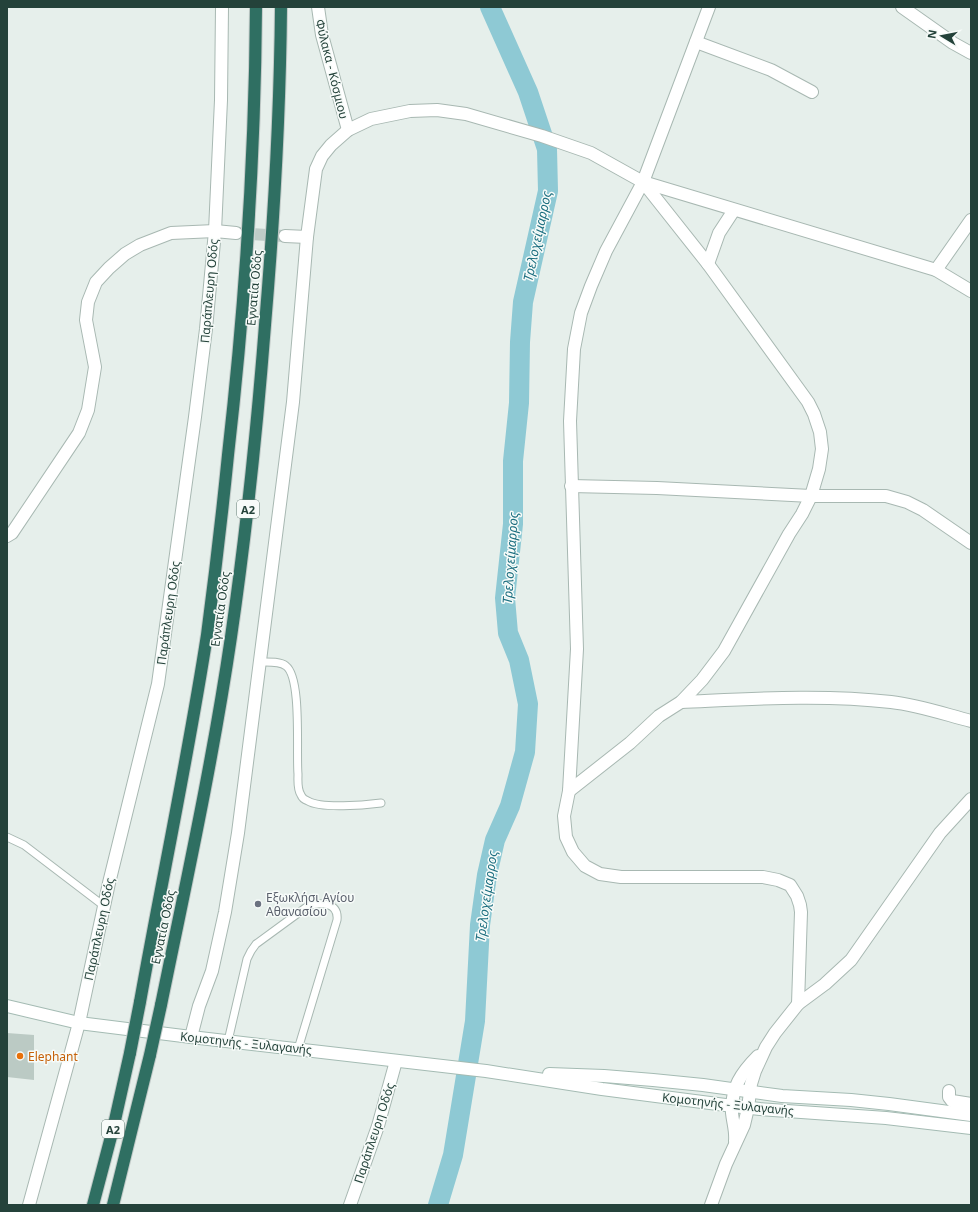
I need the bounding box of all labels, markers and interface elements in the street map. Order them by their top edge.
north arrow [922,16,962,56]
street label: Φύλακα - Κόσμιου [311,17,353,121]
text: N [923,28,940,40]
water label: Τρελοχείμαρρος [519,189,555,283]
street label: Παράπλευρη Οδός [196,238,222,344]
street label: Εγνατία Οδός [242,249,266,327]
road number: Α2 [237,500,259,518]
water label: Τρελοχείμαρρος [498,511,522,605]
street label: Παράπλευρη Οδός [152,560,184,666]
street label: Εγνατία Οδός [206,570,234,648]
water label: Τρελοχείμαρρος [471,849,501,943]
street label: Παράπλευρη Οδός [80,876,118,982]
street label: Εγνατία Οδός [147,888,179,966]
place label: Εξωκλήσι Αγίου Αθανασίου [266,889,354,920]
marker: Εξωκλήσι Αγίου Αθανασίου [253,899,263,909]
street label: Κομοτηνής - Ξυλαγανής [179,1028,313,1058]
place label: Elephant [28,1048,78,1065]
marker: Elephant [15,1051,25,1061]
street label: Παράπλευρη Οδός [350,1080,398,1185]
street label: Κομοτηνής - Ξυλαγανής [661,1089,795,1119]
road number: Α2 [102,1120,124,1138]

